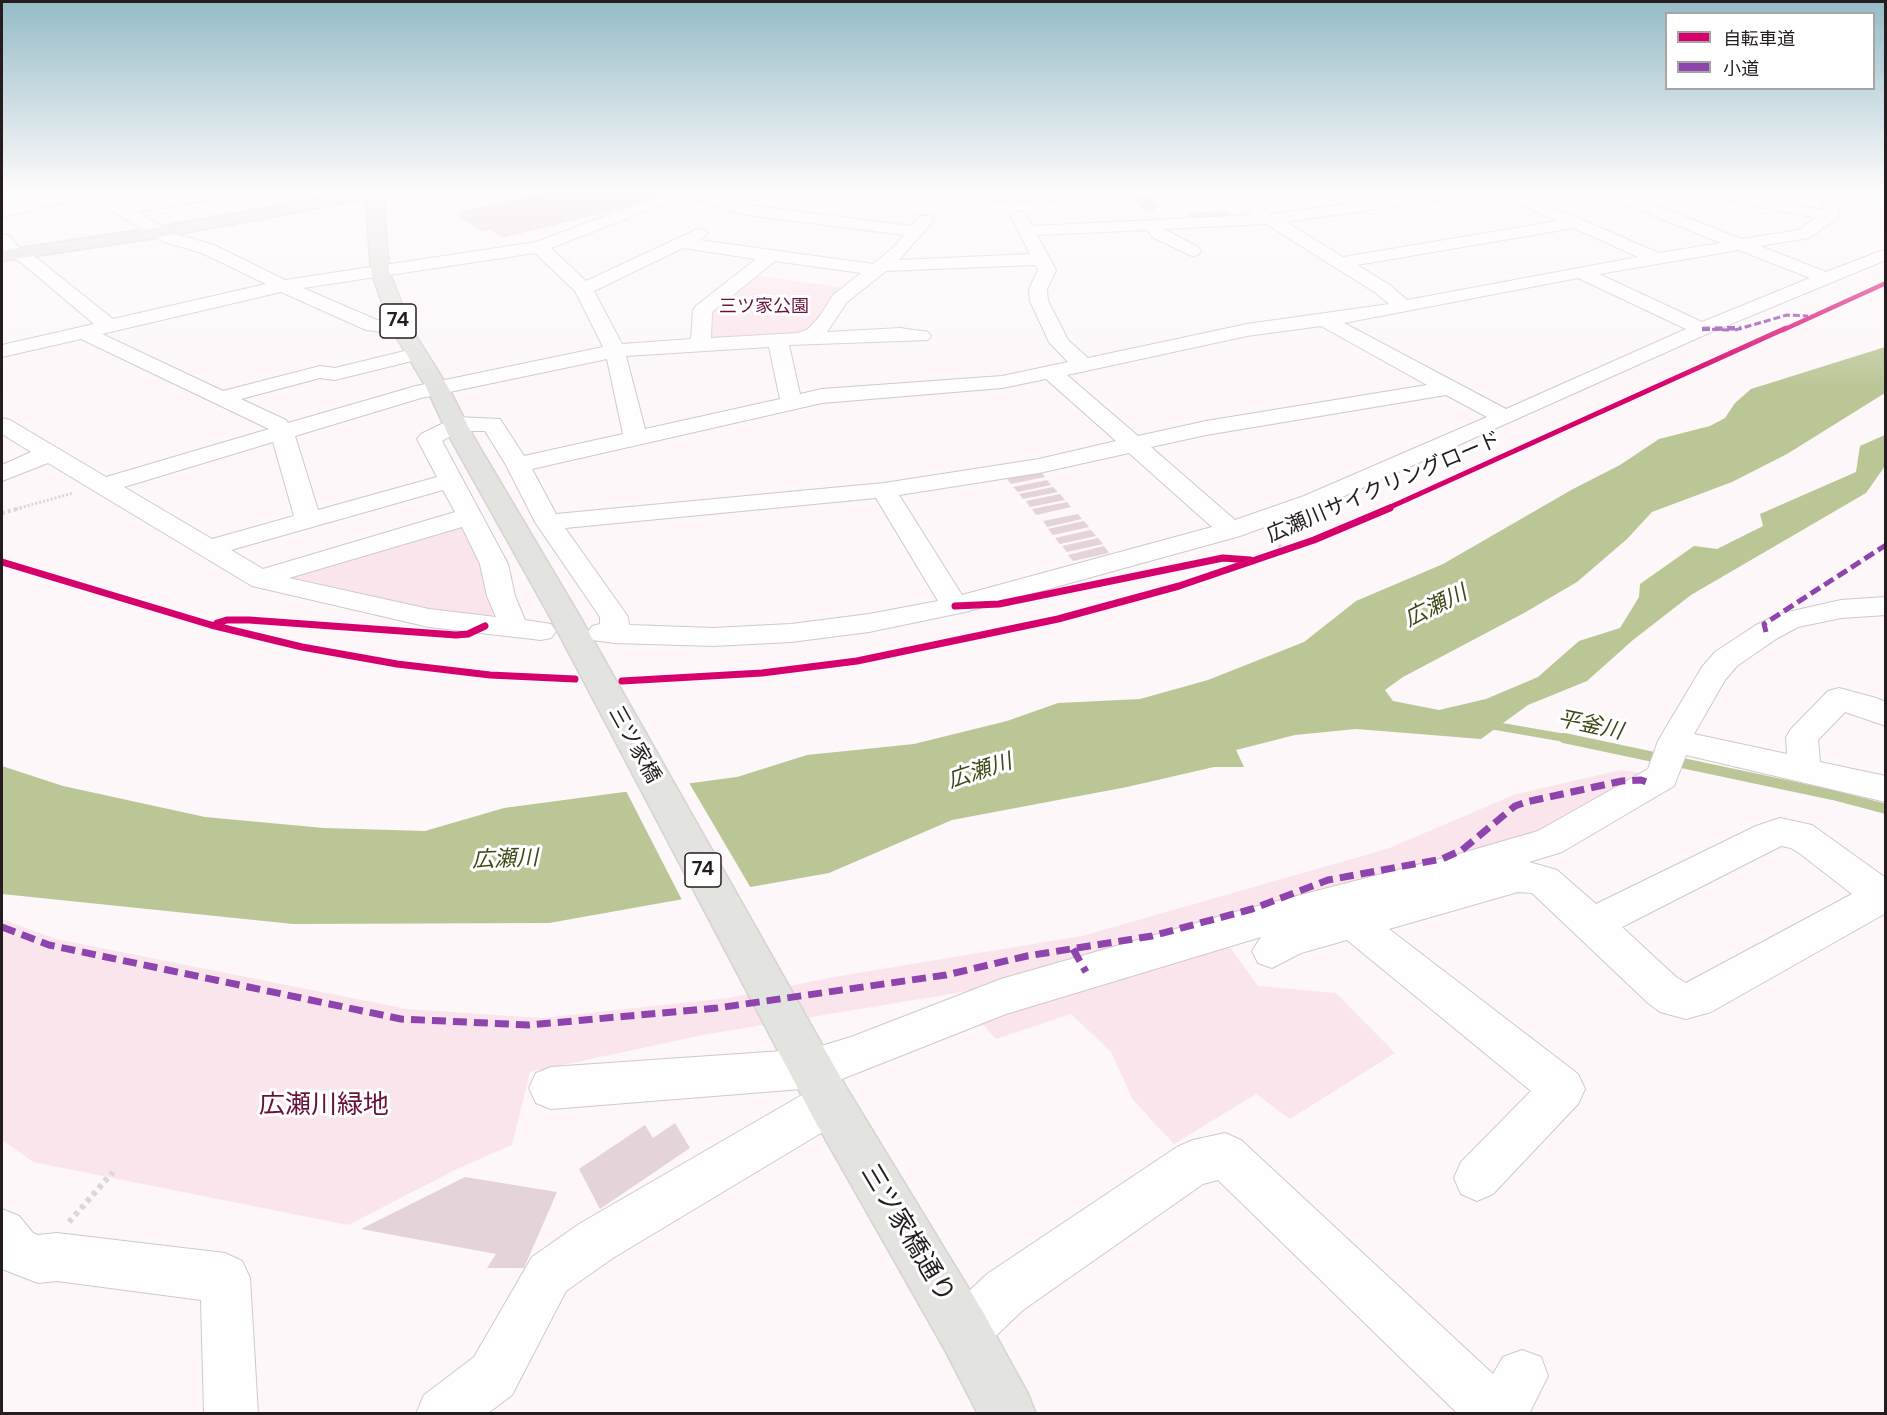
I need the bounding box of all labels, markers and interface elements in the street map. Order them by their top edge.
legend [1665,12,1875,90]
text: 自転車道 [1723,27,1795,51]
text: 小道 [1723,57,1759,81]
park label: 三ツ家公園 [719,296,809,318]
road number: 74 [380,304,416,338]
street label: 広瀬川サイクリングロード [1263,427,1505,549]
water label: 広瀬川 [1401,581,1471,633]
street label: 三ツ家橋 [603,702,665,788]
water label: 平釜川 [1555,706,1625,746]
water label: 広瀬川 [945,749,1015,795]
water label: 広瀬川 [472,846,538,874]
road number: 74 [685,853,721,887]
park label: 広瀬川緑地 [259,1090,389,1122]
street label: 三ツ家橋通り [853,1159,961,1309]

